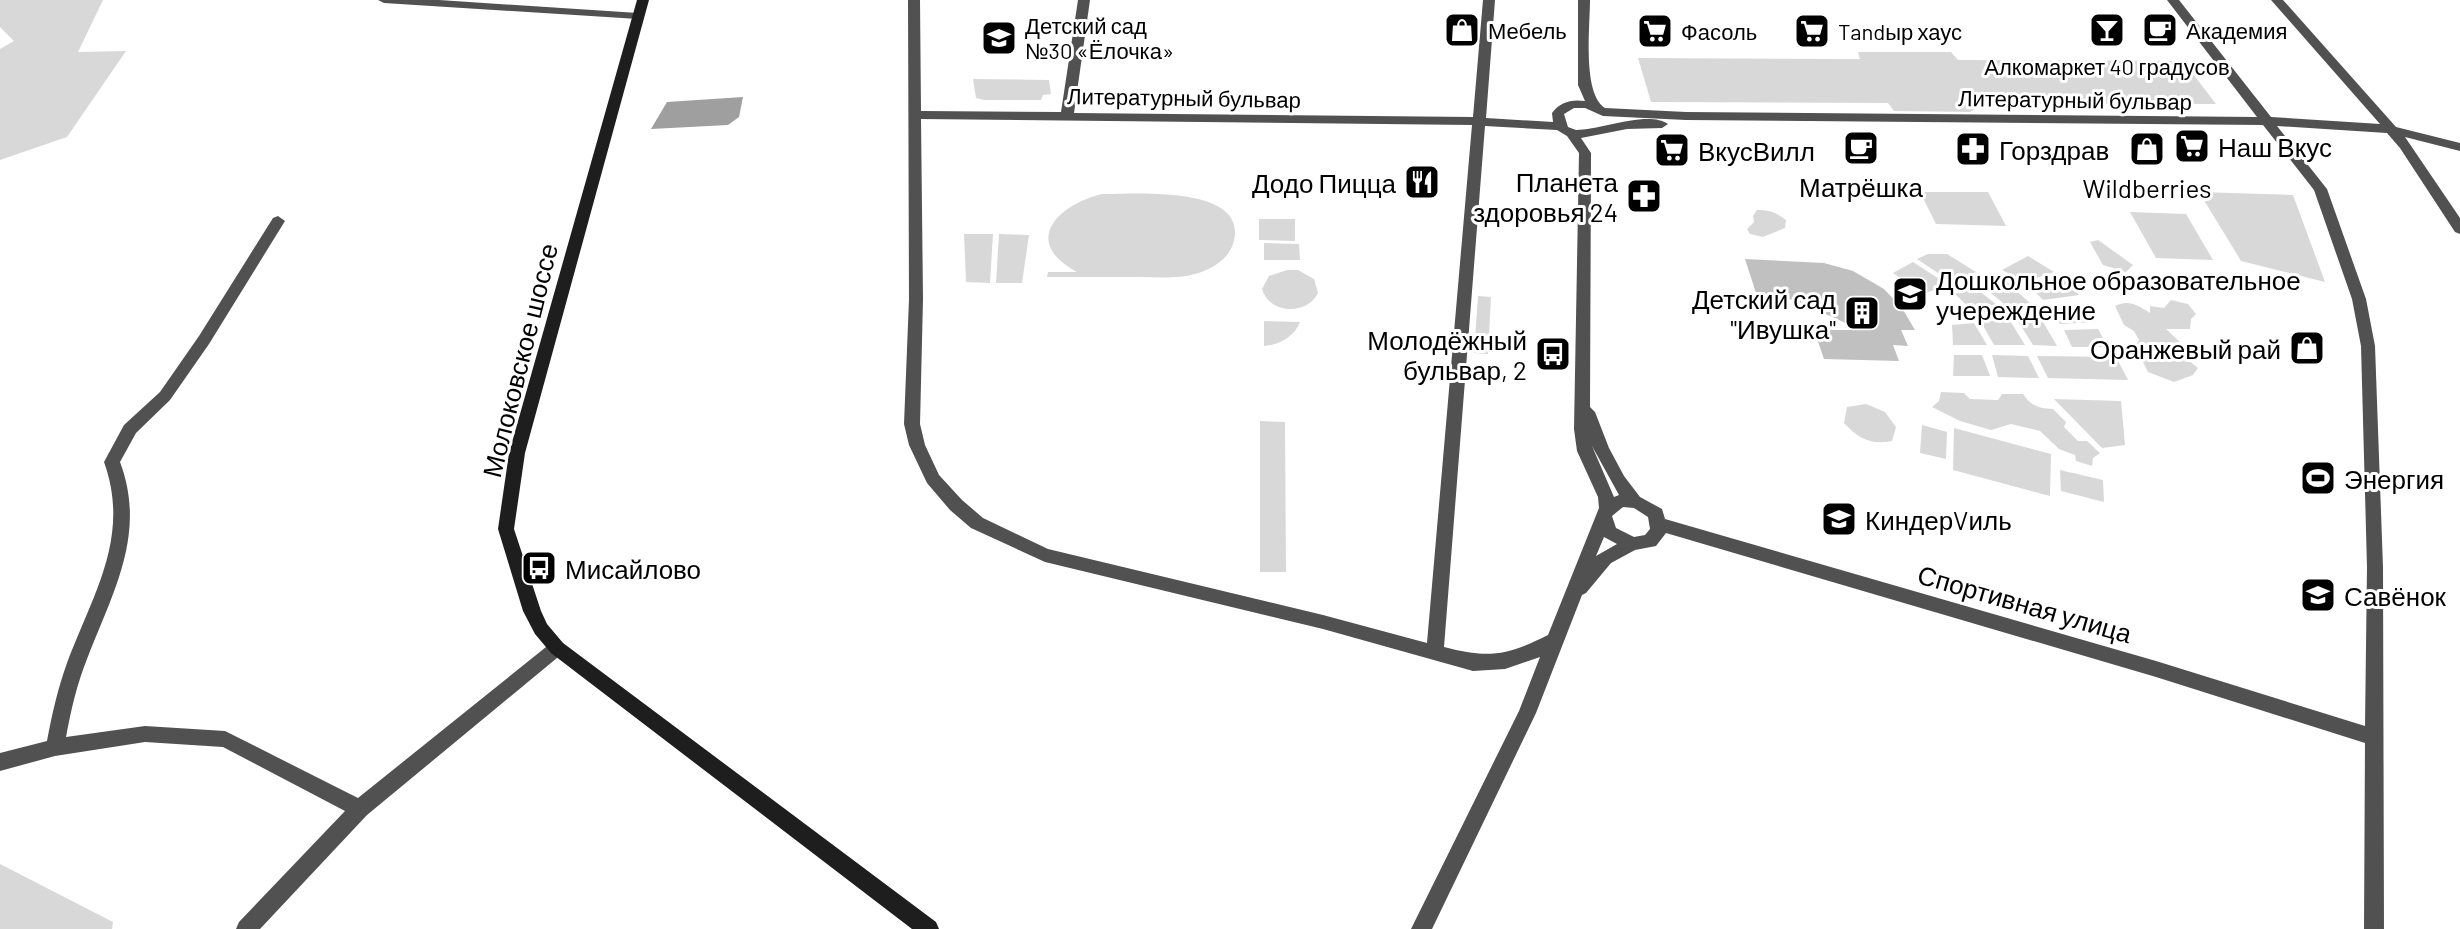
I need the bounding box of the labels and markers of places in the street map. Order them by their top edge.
shop icon: Мебель [1443,11,1481,49]
bar icon: Алкомаркет 40 градусов [2088,11,2126,49]
cafe icon: Академия [2141,11,2179,49]
place label: Детский сад №30 «Ёлочка» [1025,12,1174,63]
supermarket icon: Фасоль [1636,12,1674,50]
supermarket icon: Tandыр хаус [1793,12,1831,50]
place label: Мебель [1488,17,1567,43]
place label: Академия [2186,17,2287,44]
place label: Фасоль [1681,18,1757,44]
place label: Tandыр хаус [1838,18,1962,45]
school or university icon: Детский сад №30 «Ёлочка» [980,19,1018,57]
place label: Алкомаркет 40 градусов [1984,53,2230,80]
supermarket icon: Наш Вкус [2173,127,2211,165]
cafe icon: Матрёшка [1842,129,1880,167]
pharmacy icon: Горздрав [1954,130,1992,168]
shop icon: Wildberries [2128,130,2166,168]
supermarket icon: ВкусВилл [1653,131,1691,169]
place label: Наш Вкус [2218,131,2332,162]
place label: Горздрав [1999,134,2109,165]
place label: ВкусВилл [1698,135,1815,166]
restaurant icon: Додо Пицца [1403,163,1441,201]
place label: Планета здоровья 24 [1473,166,1619,227]
place label: Додо Пицца [1252,167,1397,198]
place label: Матрёшка [1799,171,1924,202]
place label: Wildberries [2082,172,2212,203]
pharmacy icon: Планета здоровья 24 [1625,177,1663,215]
place label: Дошкольное образовательное учереждение [1936,264,2301,325]
school or university icon: Дошкольное образовательное учереждение [1891,275,1929,313]
place label: Детский сад "Ивушка" [1692,283,1836,344]
building icon: Детский сад "Ивушка" [1843,294,1881,332]
place label: Молодёжный бульвар, 2 [1367,324,1527,385]
shop icon: Оранжевый рай [2288,329,2326,367]
place label: Оранжевый рай [2090,333,2281,364]
bus stop icon: Молодёжный бульвар, 2 [1534,335,1572,373]
sports icon: Энергия [2299,459,2337,497]
place label: Энергия [2344,463,2444,494]
school or university icon: КиндерVиль [1820,500,1858,538]
place label: КиндерVиль [1865,504,2012,535]
bus stop icon: Мисайлово [520,549,558,587]
place label: Мисайлово [565,553,701,584]
school or university icon: Савёнок [2299,576,2337,614]
place label: Савёнок [2344,580,2447,611]

